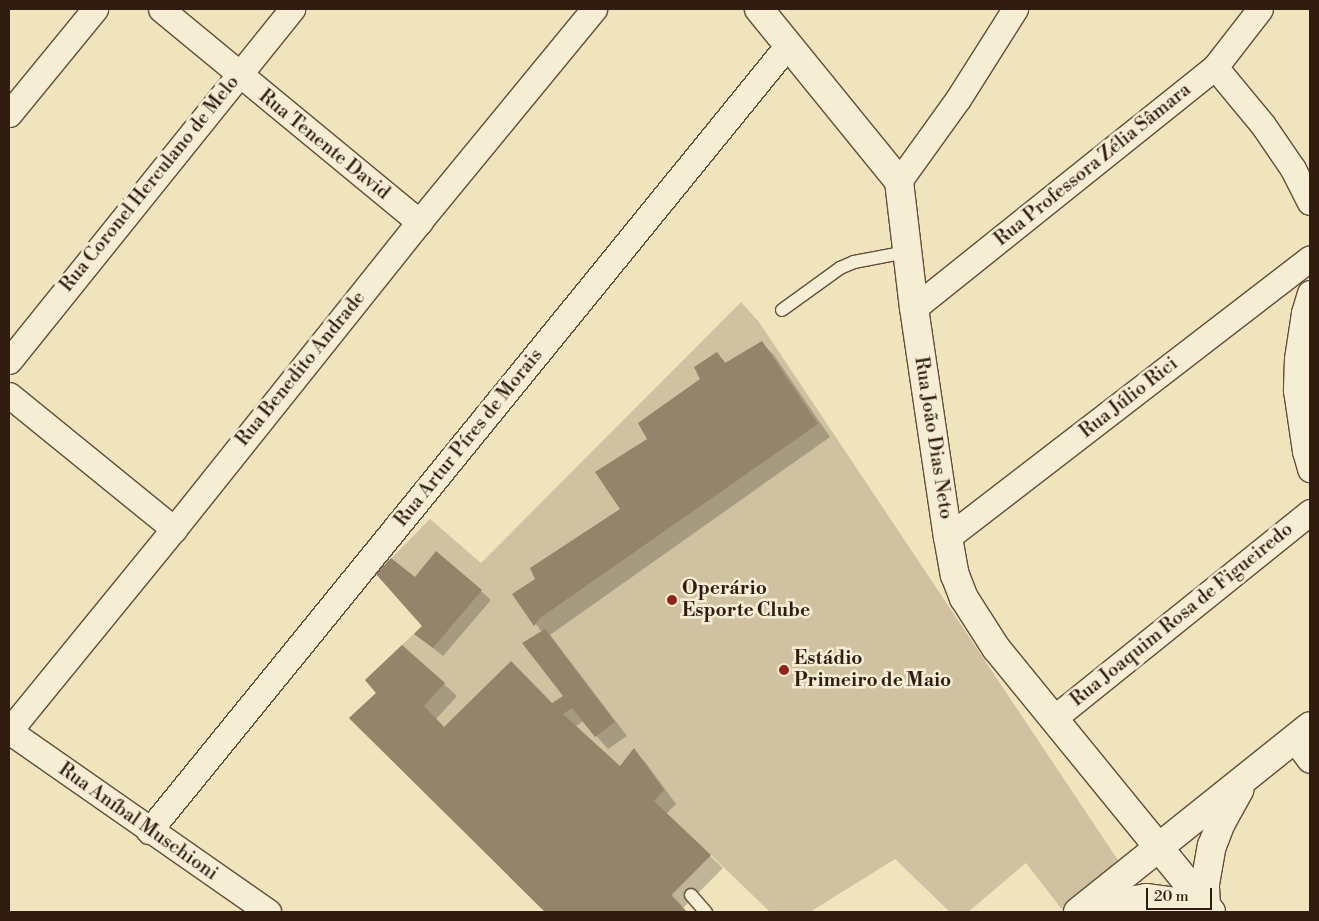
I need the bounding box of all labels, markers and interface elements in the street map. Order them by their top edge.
street label: Rua Coronel Herculano de Melo [56,71,244,297]
street label: Rua Professora Zélia Sâmara [990,79,1196,251]
street label: Rua Tenente David [254,85,394,205]
street label: Rua Benedito Andrade [232,287,370,451]
street label: Rua Artur Píres de Morais [390,344,548,532]
street label: Rua Júlio Rici [1075,353,1183,443]
street label: Rua João Dias Neto [909,355,957,521]
street label: Rua Joaquim Rosa de Figueiredo [1066,518,1298,712]
place label: Operário Esporte Clube [682,578,810,622]
marker: Operário Esporte Clube [666,594,678,606]
place label: Estádio Primeiro de Maio [794,648,951,692]
marker: Estádio Primeiro de Maio [778,664,790,676]
street label: Rua Aníbal Muschioni [54,758,222,886]
scale bar [1149,878,1215,910]
text: 20 m [1154,887,1189,906]

